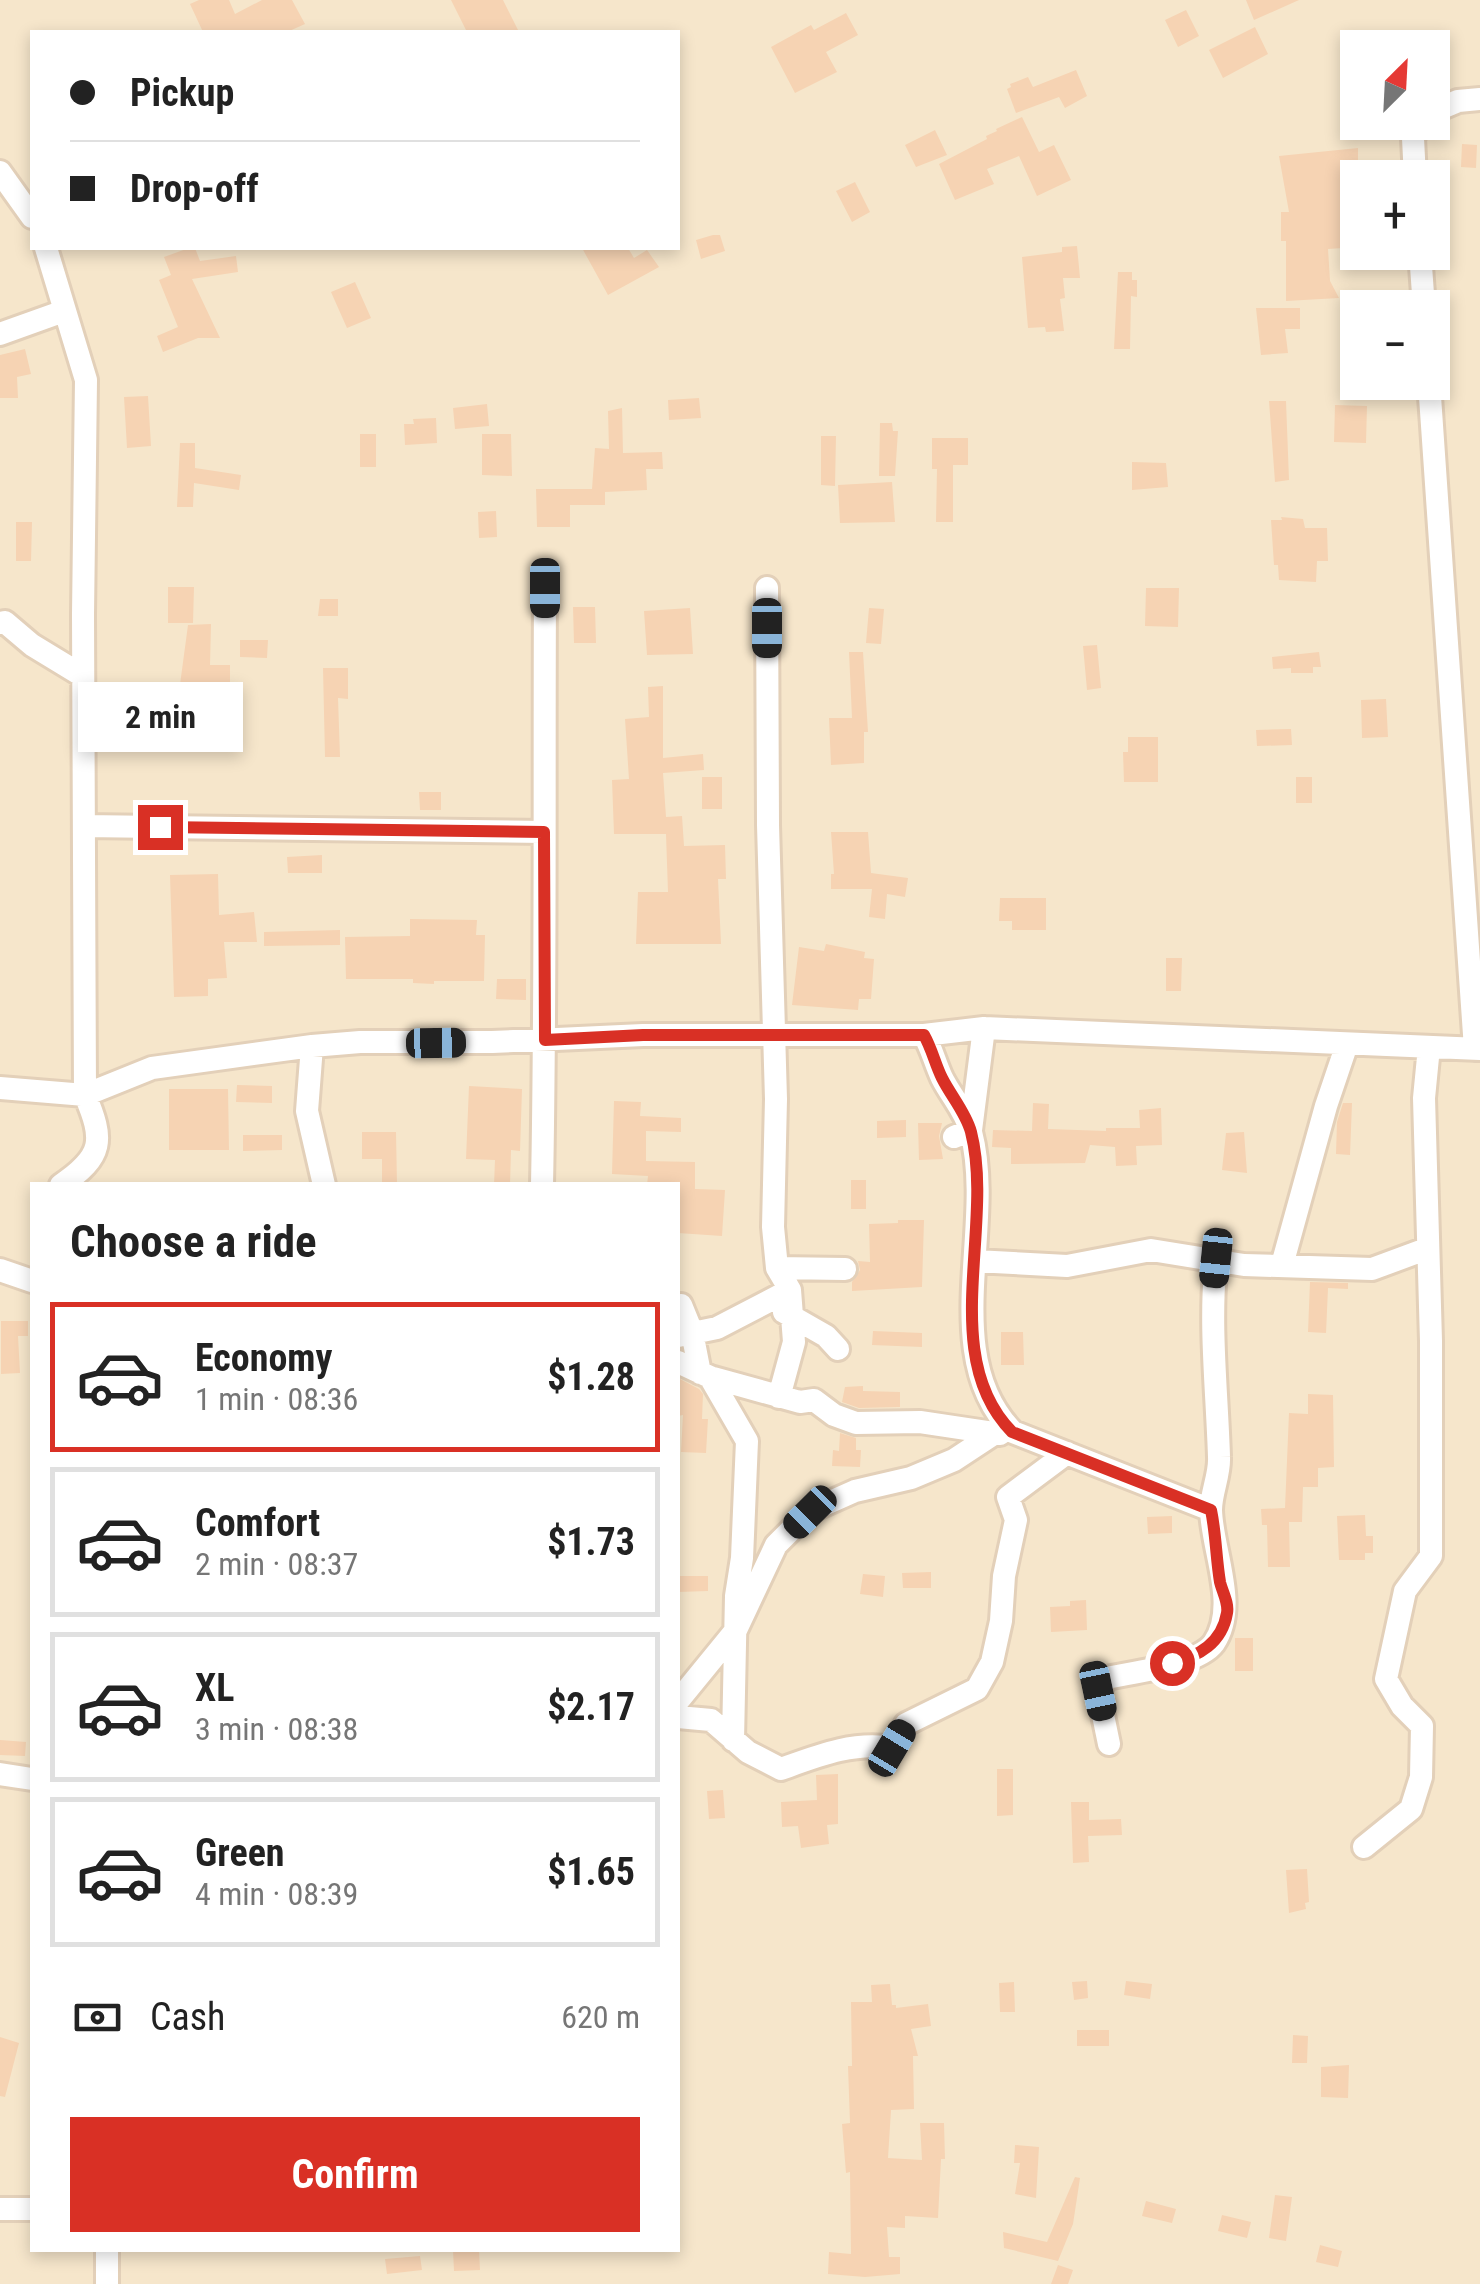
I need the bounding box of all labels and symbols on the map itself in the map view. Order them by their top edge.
north arrow [1340,30,1450,140]
car [530,558,560,618]
car [752,598,782,658]
callout: 2 min [78,682,242,752]
route end [138,805,183,850]
car [406,1027,466,1059]
car [1198,1227,1234,1289]
car [778,1480,842,1544]
route start [1150,1641,1195,1686]
car [1077,1659,1119,1723]
car [864,1715,920,1781]

